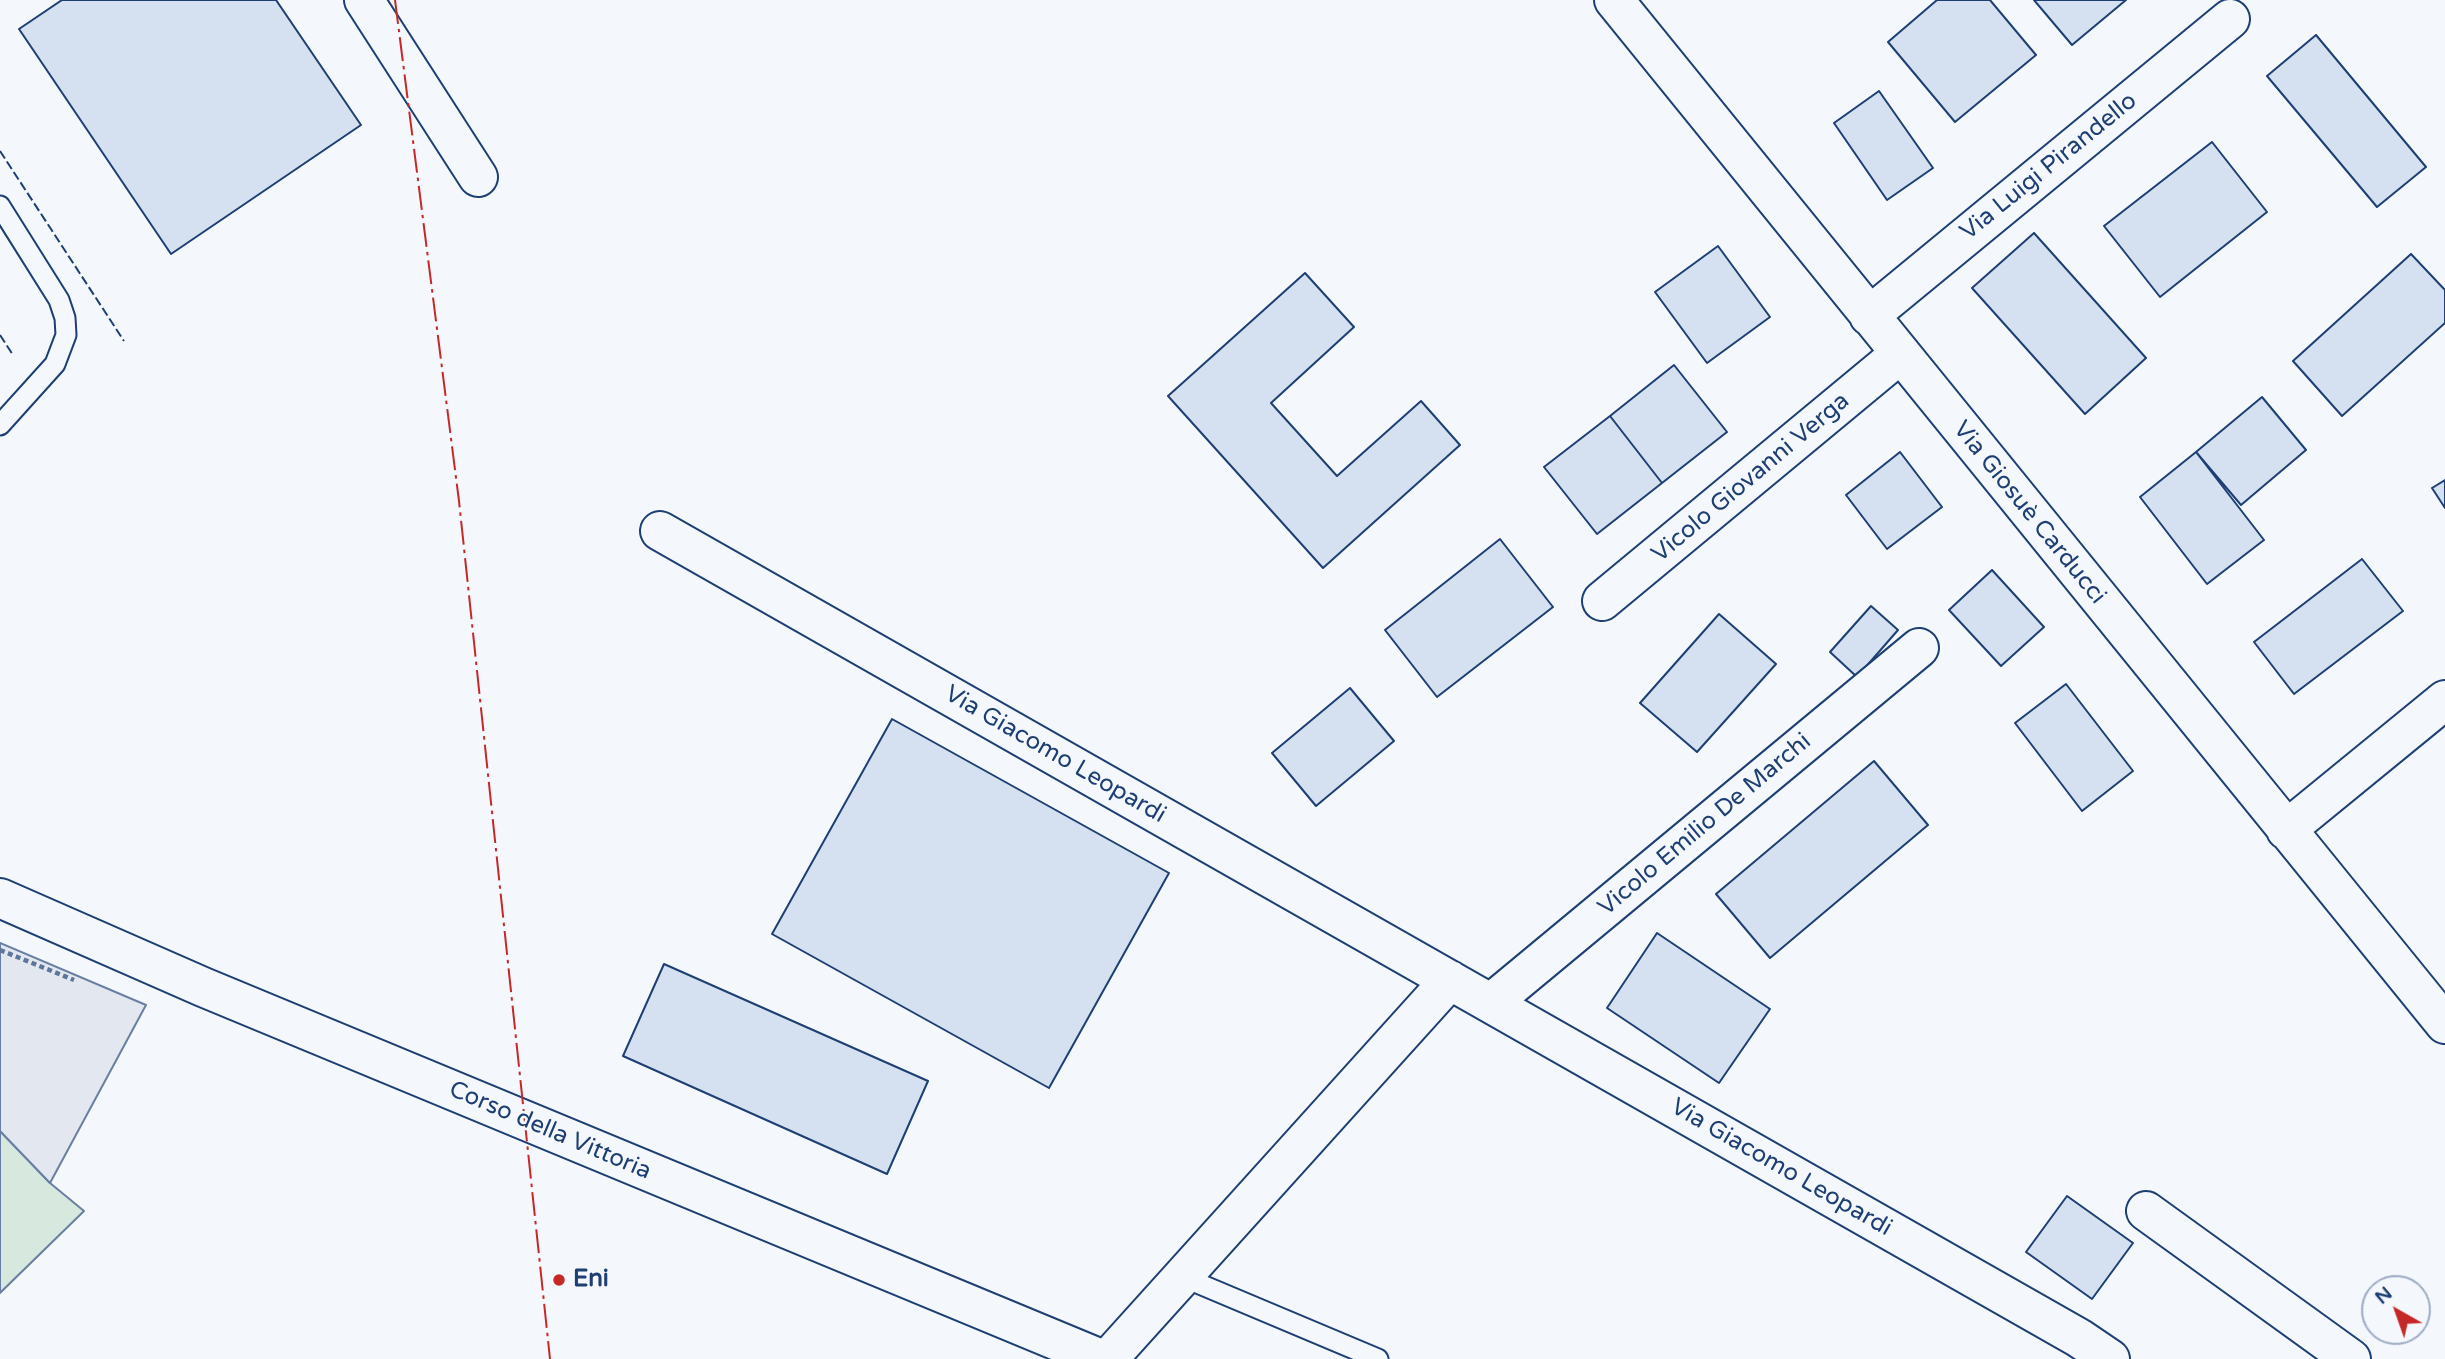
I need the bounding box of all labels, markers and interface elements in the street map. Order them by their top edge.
street label: Via Luigi Pirandello [1955,87,2143,247]
street label: Vicolo Giovanni Verga [1646,387,1856,569]
street label: Via Giosuè Carducci [1946,416,2112,610]
street label: Via Giacomo Leopardi [939,680,1171,830]
street label: Vicolo Emilio De Marchi [1593,728,1817,922]
street label: Corso della Vittoria [445,1075,655,1187]
street label: Via Giacomo Leopardi [1665,1093,1897,1243]
place label: Eni [573,1266,609,1294]
marker: Eni [551,1272,567,1288]
north arrow [2361,1275,2431,1345]
text: N [2371,1282,2397,1309]

